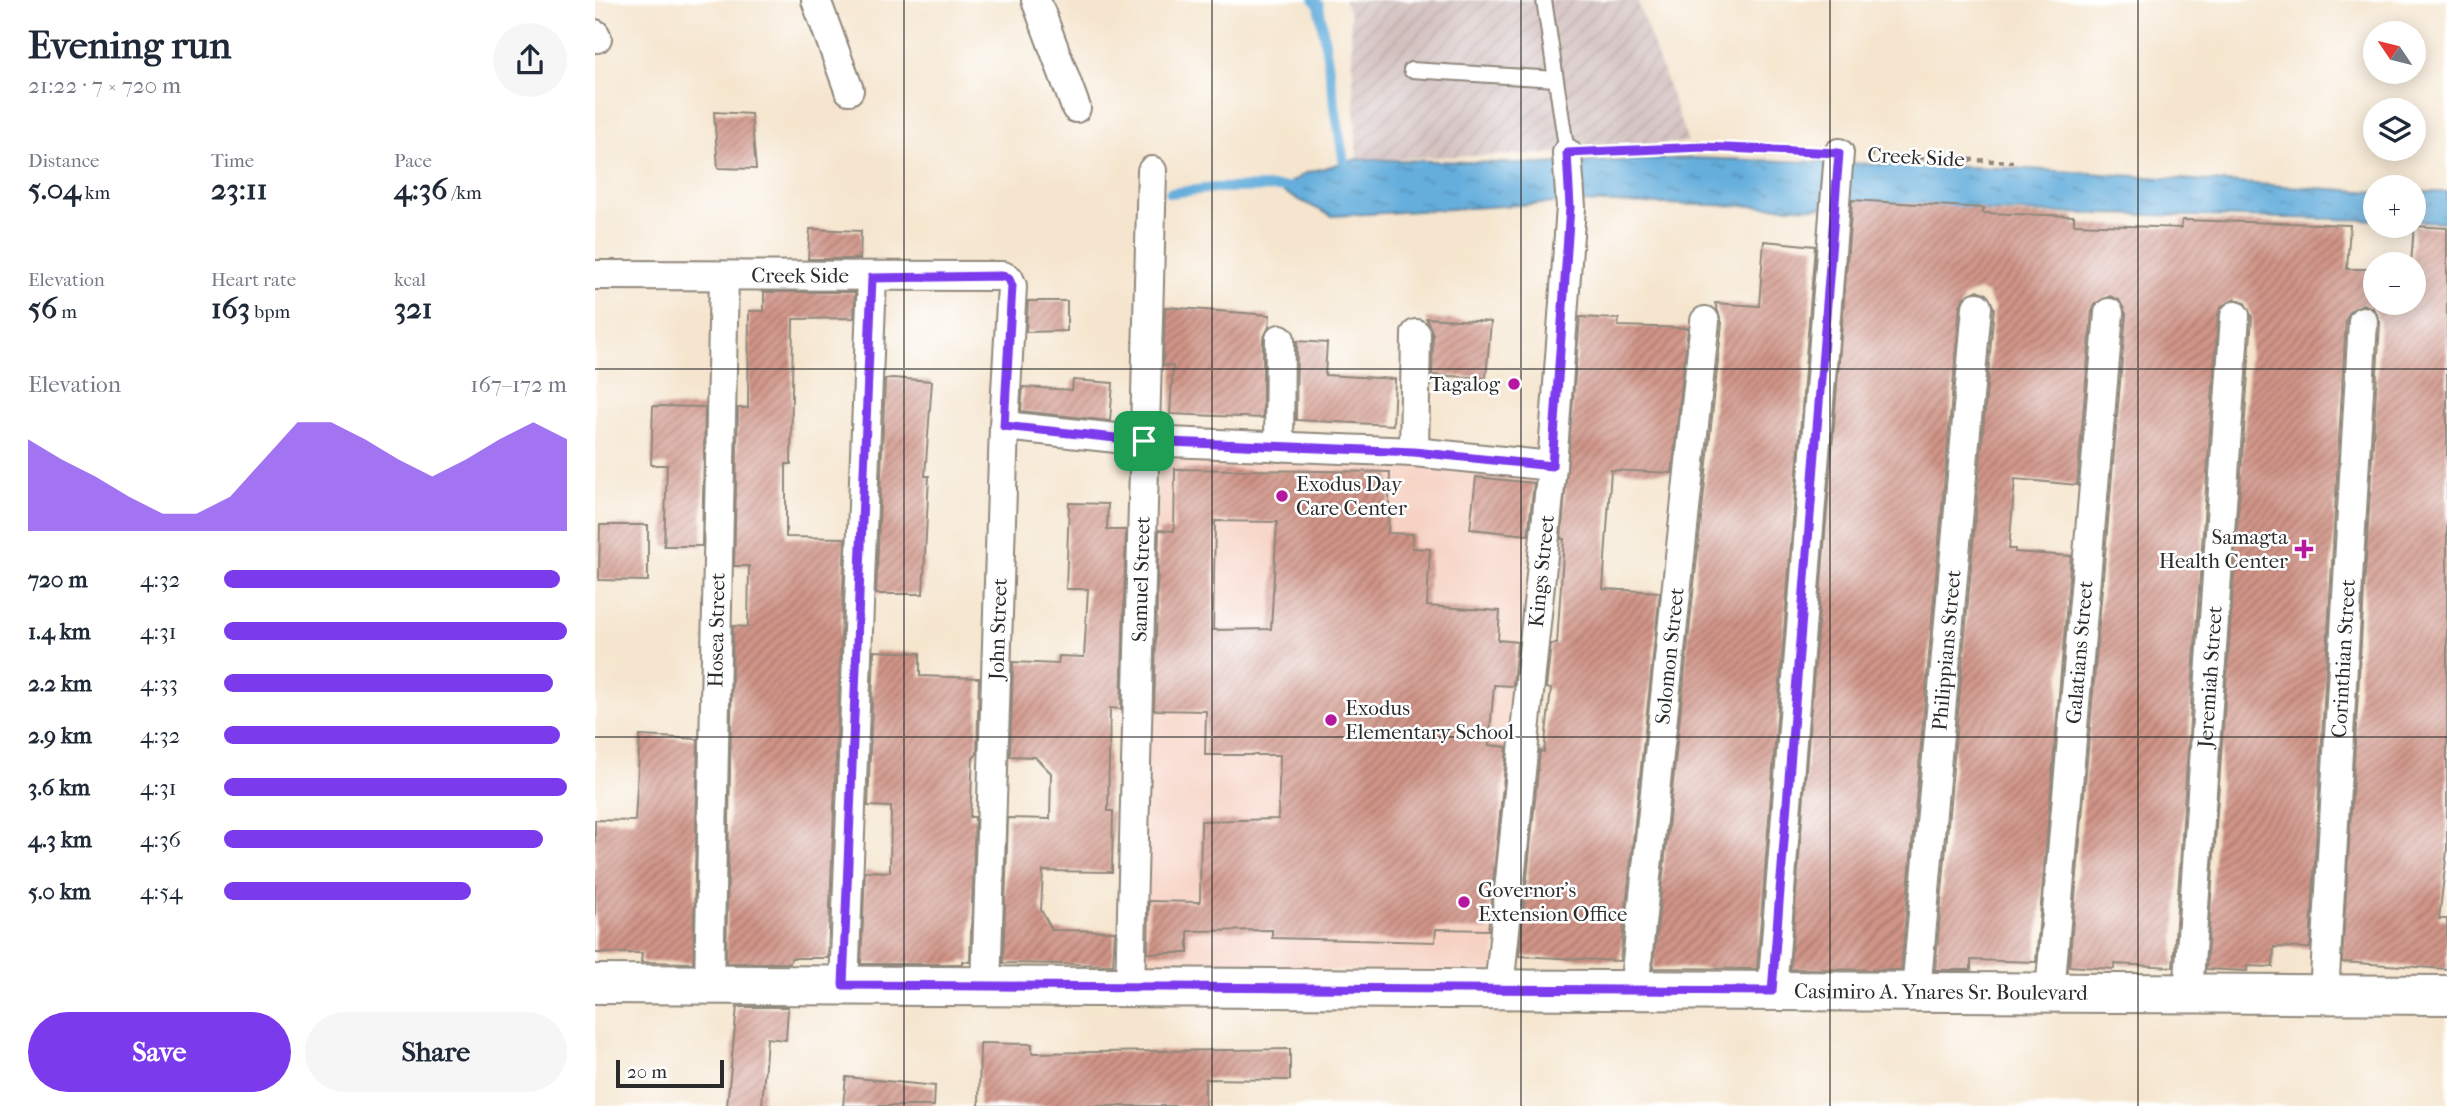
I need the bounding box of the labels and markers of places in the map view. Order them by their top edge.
place label: Tagalog [1429,372,1501,396]
marker: Tagalog [1506,376,1522,392]
pin [1114,411,1174,471]
place label: Exodus Day Care Center [1296,472,1407,520]
marker: Exodus Day Care Center [1274,488,1290,504]
place label: Samagta Health Center [2159,525,2288,573]
marker: Samagta Health Center [2294,539,2314,559]
place label: Exodus Elementary School [1345,696,1514,744]
marker: Exodus Elementary School [1323,712,1339,728]
place label: Governor’s Extension Office [1478,878,1627,926]
marker: Governor’s Extension Office [1456,894,1472,910]

